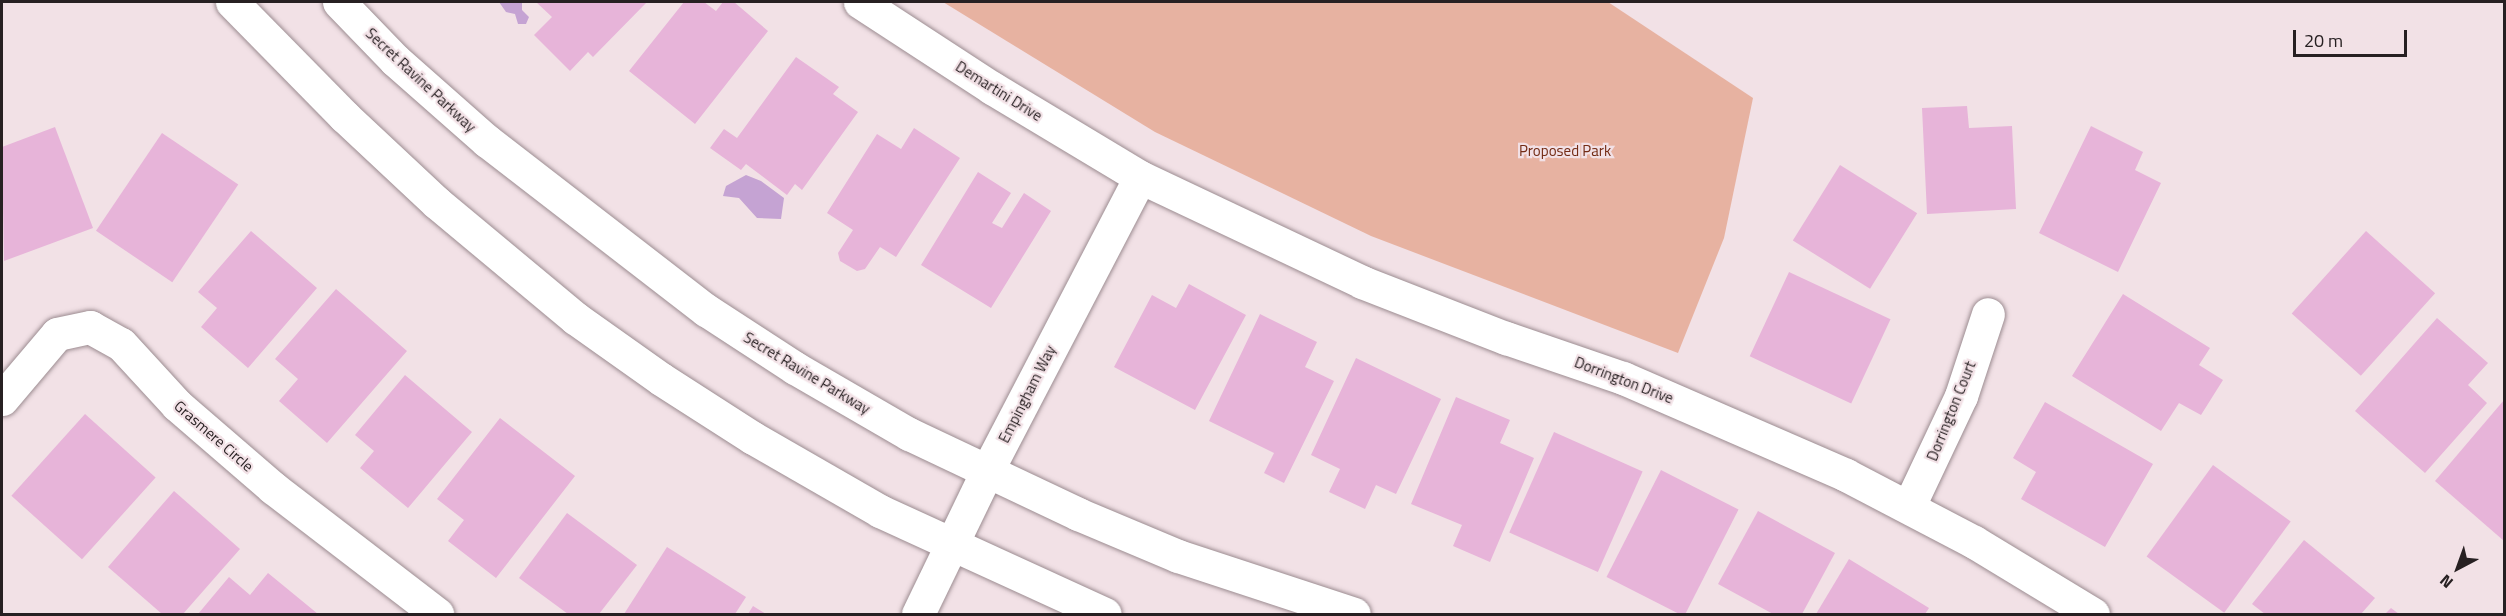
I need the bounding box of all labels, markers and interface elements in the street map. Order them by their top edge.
scale bar [2296,18,2410,56]
street label: Secret Ravine Parkway [362,24,480,136]
text: 20 m [2304,27,2343,54]
street label: Demartini Drive [952,57,1046,125]
park label: Proposed Park [1519,142,1611,160]
street label: Secret Ravine Parkway [741,328,873,418]
street label: Empingham Way [995,342,1059,446]
street label: Dorrington Drive [1572,353,1676,407]
street label: Dorrington Court [1923,359,1979,463]
street label: Grasmere Circle [171,397,257,475]
north arrow [2428,538,2488,598]
text: N [2434,569,2458,594]

